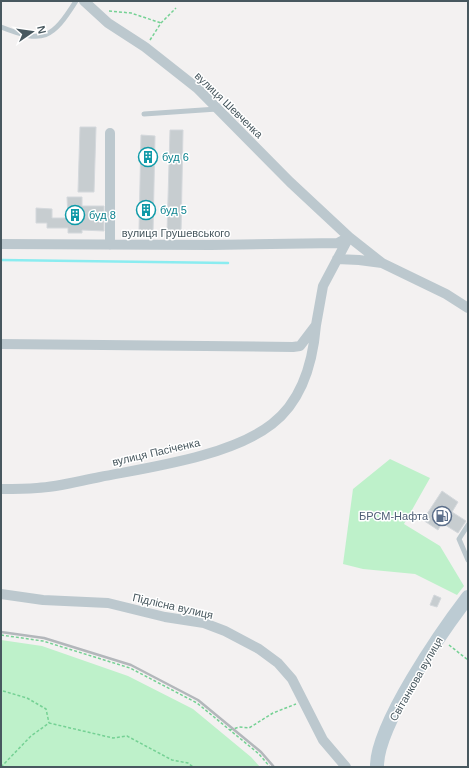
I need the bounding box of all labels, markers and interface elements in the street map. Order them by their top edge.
north arrow [12,12,52,52]
text: N [35,25,48,35]
street label: вулиця Шевченка [193,70,266,141]
building icon: буд 6 [137,146,159,168]
place label: буд 6 [162,151,189,163]
building icon: буд 5 [135,199,157,221]
building icon: буд 8 [64,204,86,226]
place label: буд 5 [160,204,187,216]
place label: буд 8 [89,209,116,221]
street label: вулиця Грушевського [122,227,230,239]
street label: вулиця Пасіченка [111,436,202,468]
fuel station icon: БРСМ-Нафта [431,505,453,527]
place label: БРСМ-Нафта [359,510,429,522]
street label: Підлісна вулиця [132,591,214,621]
street label: Світанкова вулиця [387,635,445,723]

